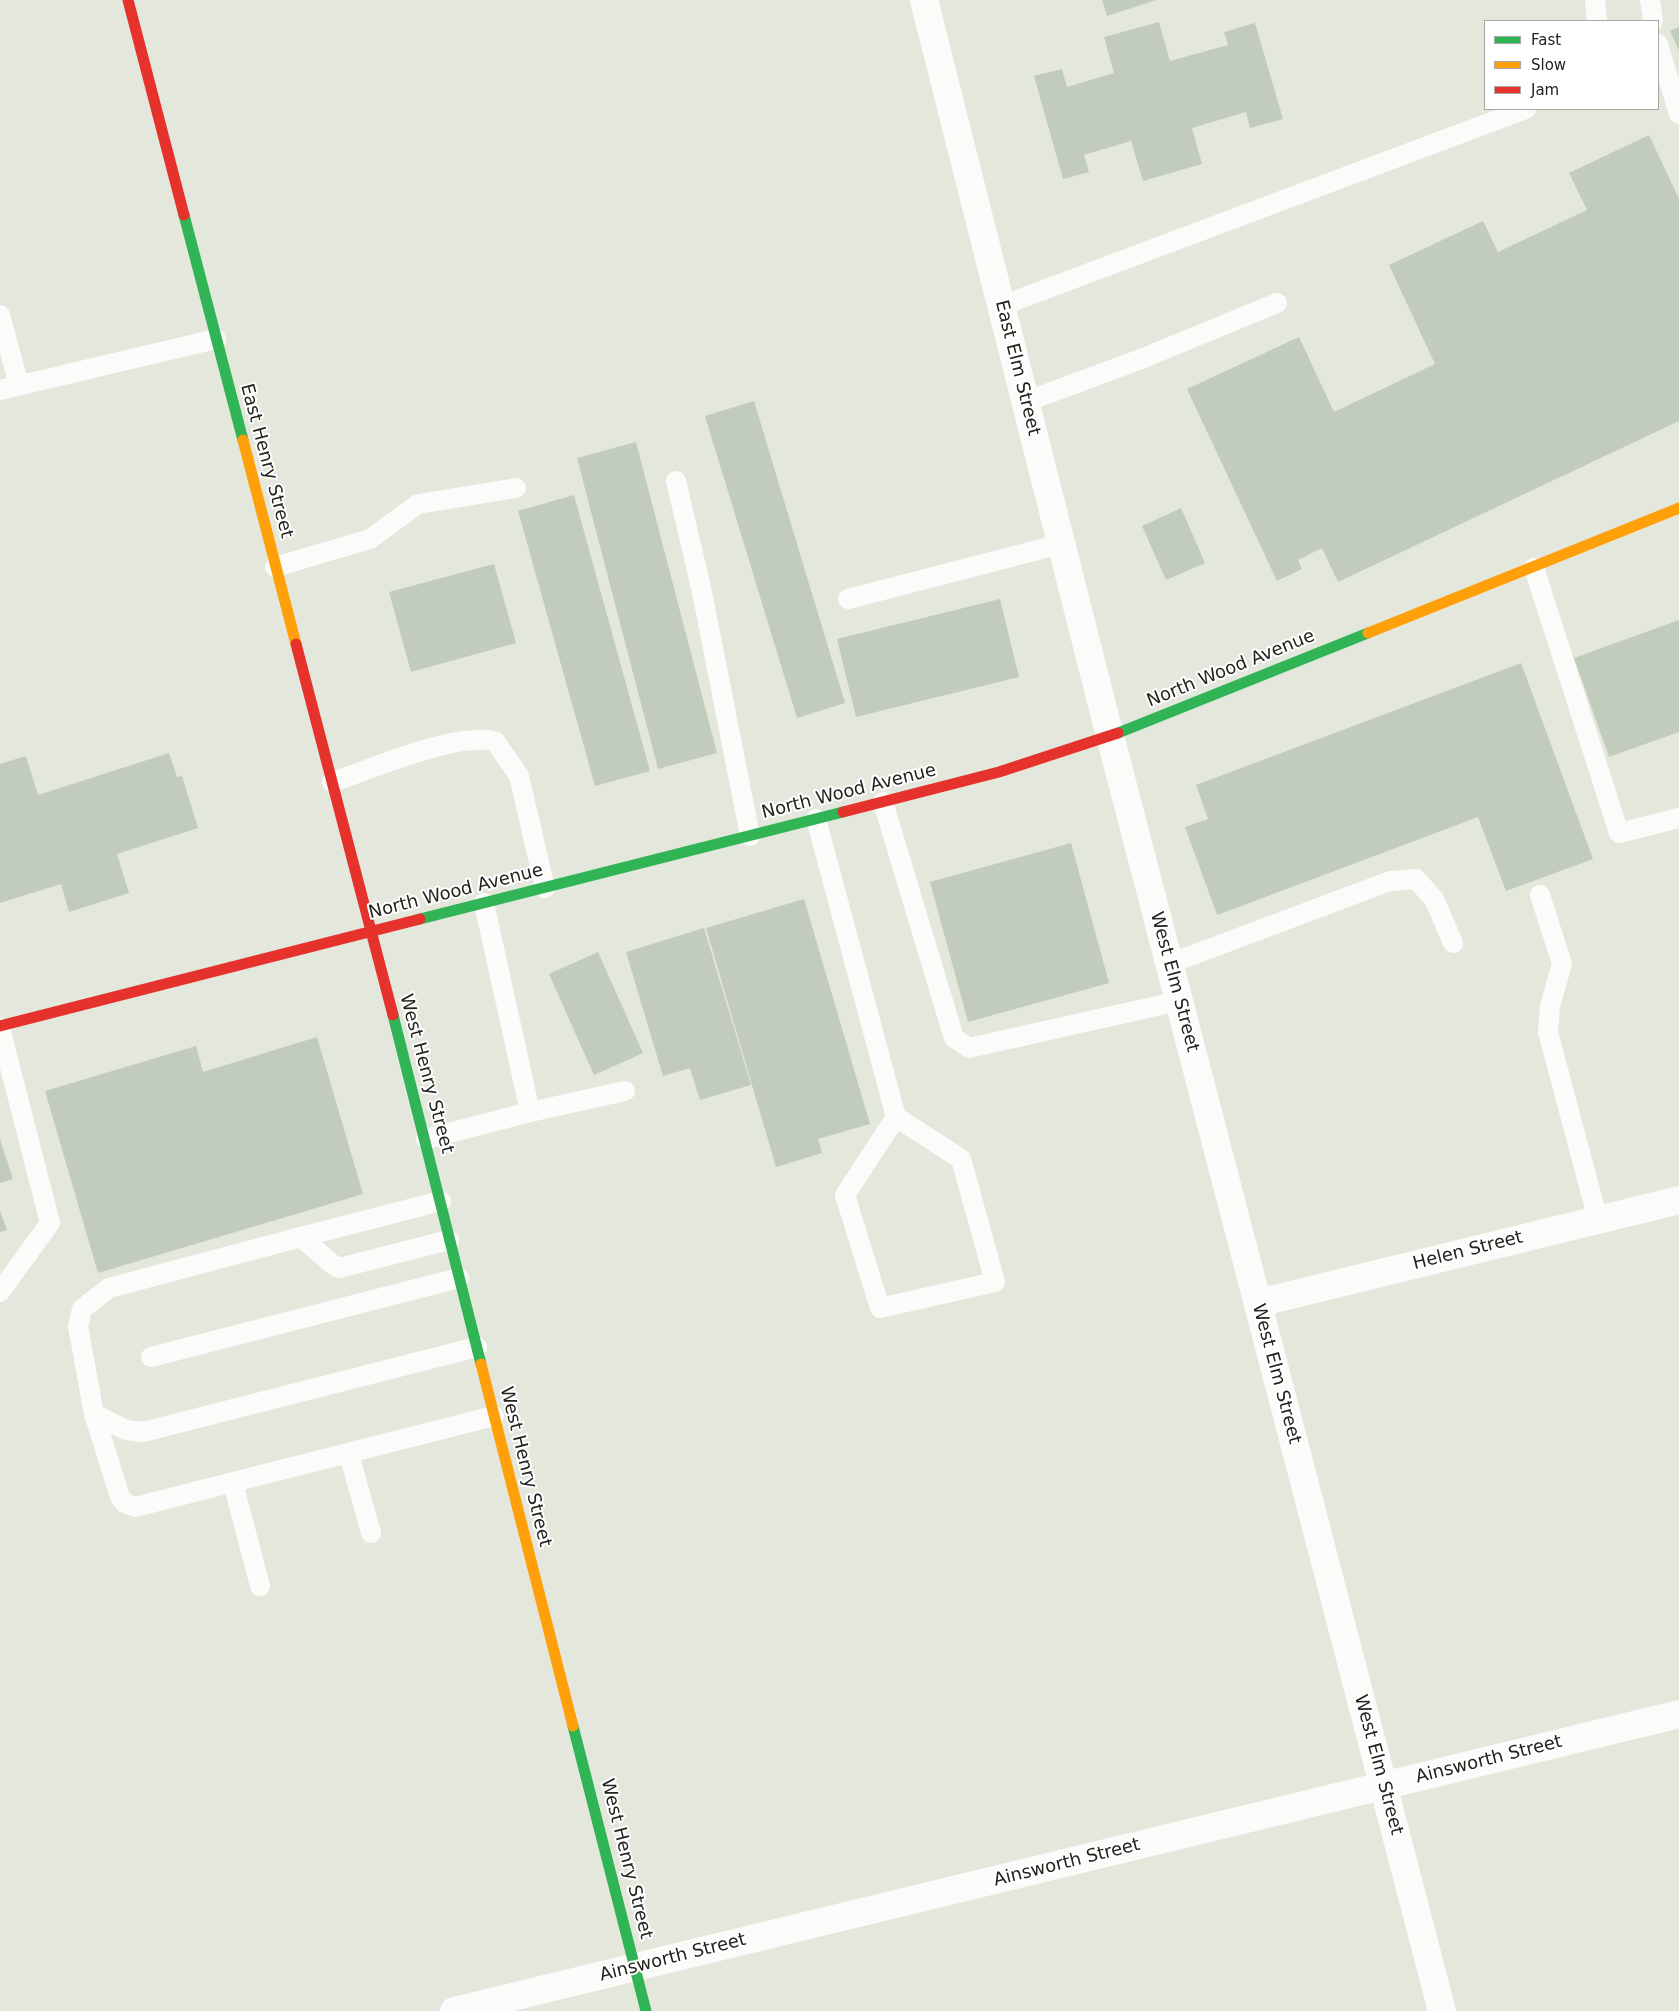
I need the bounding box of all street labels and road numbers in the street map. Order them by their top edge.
street label: East Elm Street [990,298,1044,438]
street label: East Henry Street [235,381,297,541]
street label: North Wood Avenue [1144,625,1318,713]
street label: North Wood Avenue [760,760,938,824]
street label: North Wood Avenue [367,860,545,924]
street label: West Elm Street [1145,910,1203,1054]
street label: West Henry Street [394,992,458,1156]
street label: Helen Street [1411,1227,1525,1275]
street label: West Elm Street [1247,1302,1305,1446]
street label: West Henry Street [495,1385,555,1549]
street label: West Elm Street [1349,1693,1407,1837]
street label: Ainsworth Street [1414,1731,1564,1789]
street label: West Henry Street [596,1777,656,1941]
street label: Ainsworth Street [992,1834,1142,1892]
street label: Ainsworth Street [598,1929,748,1987]

